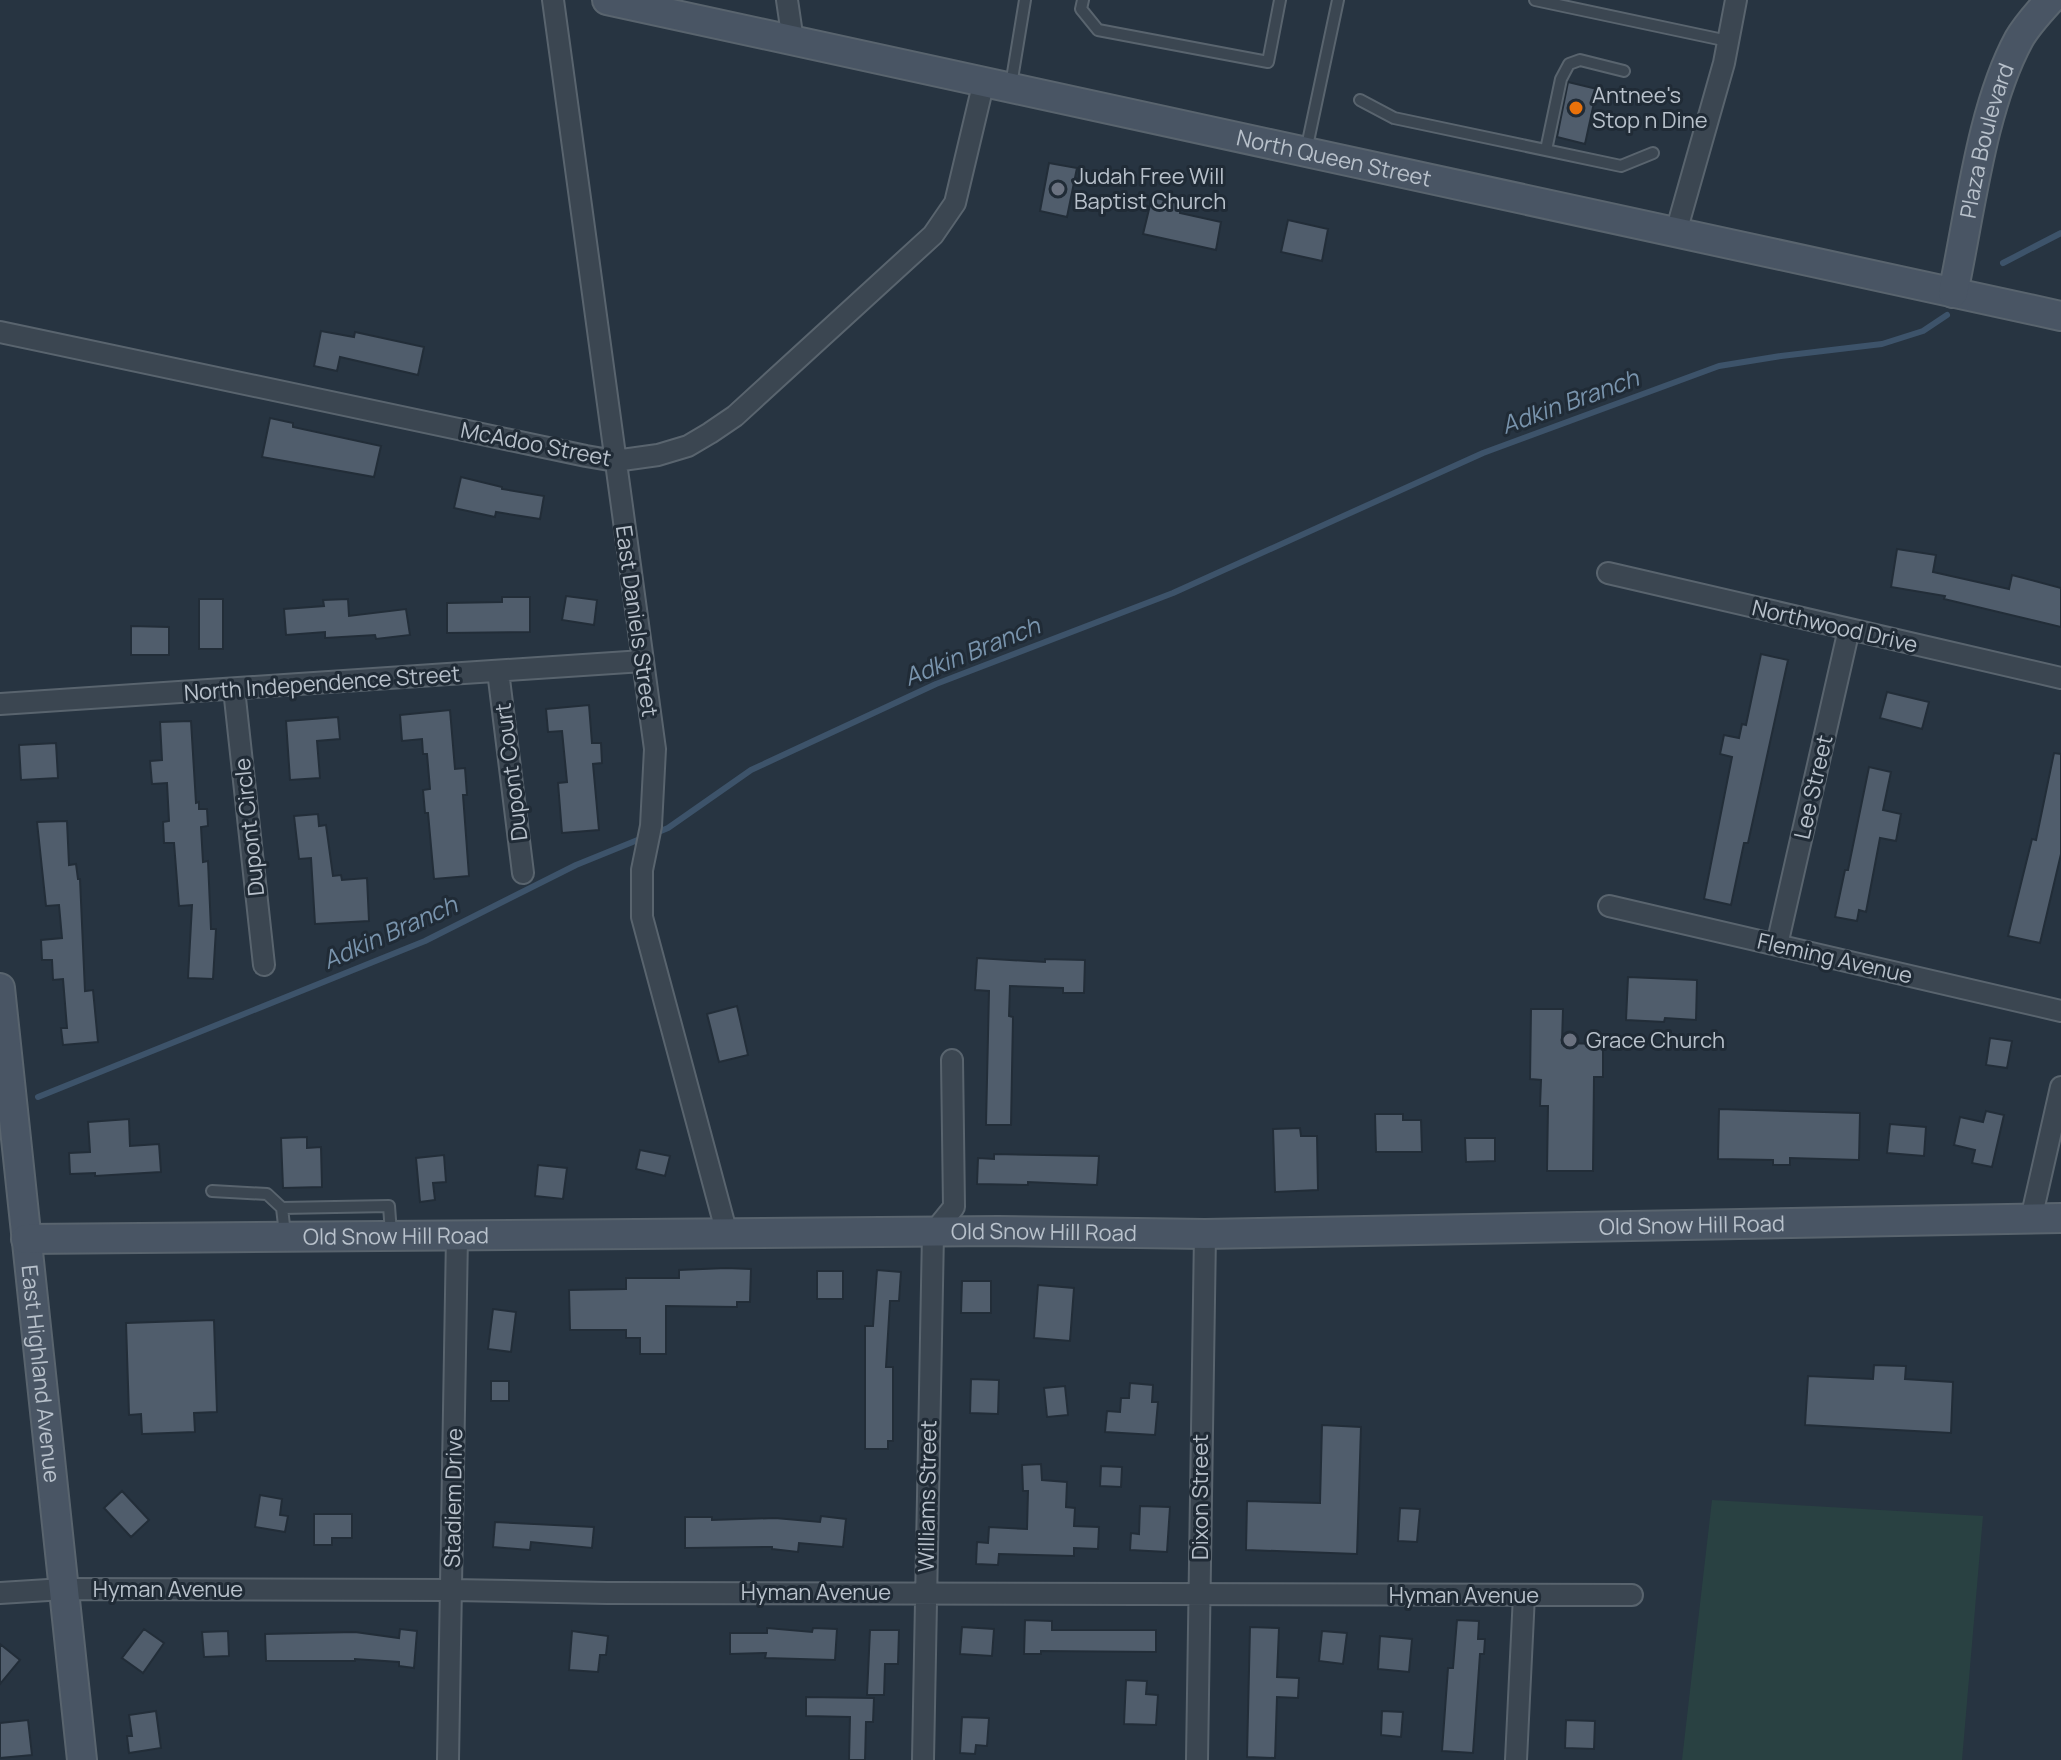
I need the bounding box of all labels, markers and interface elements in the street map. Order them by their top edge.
street label: Plaza Boulevard [1953,59,2021,221]
place label: Antnee's Stop n Dine [1592,80,1708,135]
marker: Antnee's Stop n Dine [1567,99,1585,117]
street label: North Queen Street [1234,122,1435,194]
place label: Judah Free Will Baptist Church [1074,161,1226,216]
marker: Judah Free Will Baptist Church [1049,180,1067,198]
water label: Adkin Branch [1496,360,1643,441]
street label: McAdoo Street [458,415,614,473]
street label: East Daniels Street [609,523,665,719]
street label: Northwood Drive [1749,592,1921,660]
water label: Adkin Branch [899,608,1045,693]
street label: North Independence Street [183,658,461,708]
street label: Dupont Court [488,701,534,843]
street label: Lee Street [1786,732,1840,842]
street label: Dupont Circle [227,756,271,897]
water label: Adkin Branch [317,887,463,976]
street label: Fleming Avenue [1754,926,1916,990]
place label: Grace Church [1586,1025,1725,1055]
marker: Grace Church [1561,1031,1579,1049]
street label: Old Snow Hill Road [1599,1208,1785,1242]
street label: Old Snow Hill Road [951,1216,1137,1248]
street label: Old Snow Hill Road [303,1220,489,1252]
street label: East Highland Avenue [14,1263,67,1484]
street label: Williams Street [911,1420,943,1572]
street label: Stadiem Drive [437,1428,469,1568]
street label: Dixon Street [1185,1434,1215,1560]
street label: Hyman Avenue [93,1574,243,1604]
street label: Hyman Avenue [741,1577,891,1607]
street label: Hyman Avenue [1389,1580,1539,1610]

